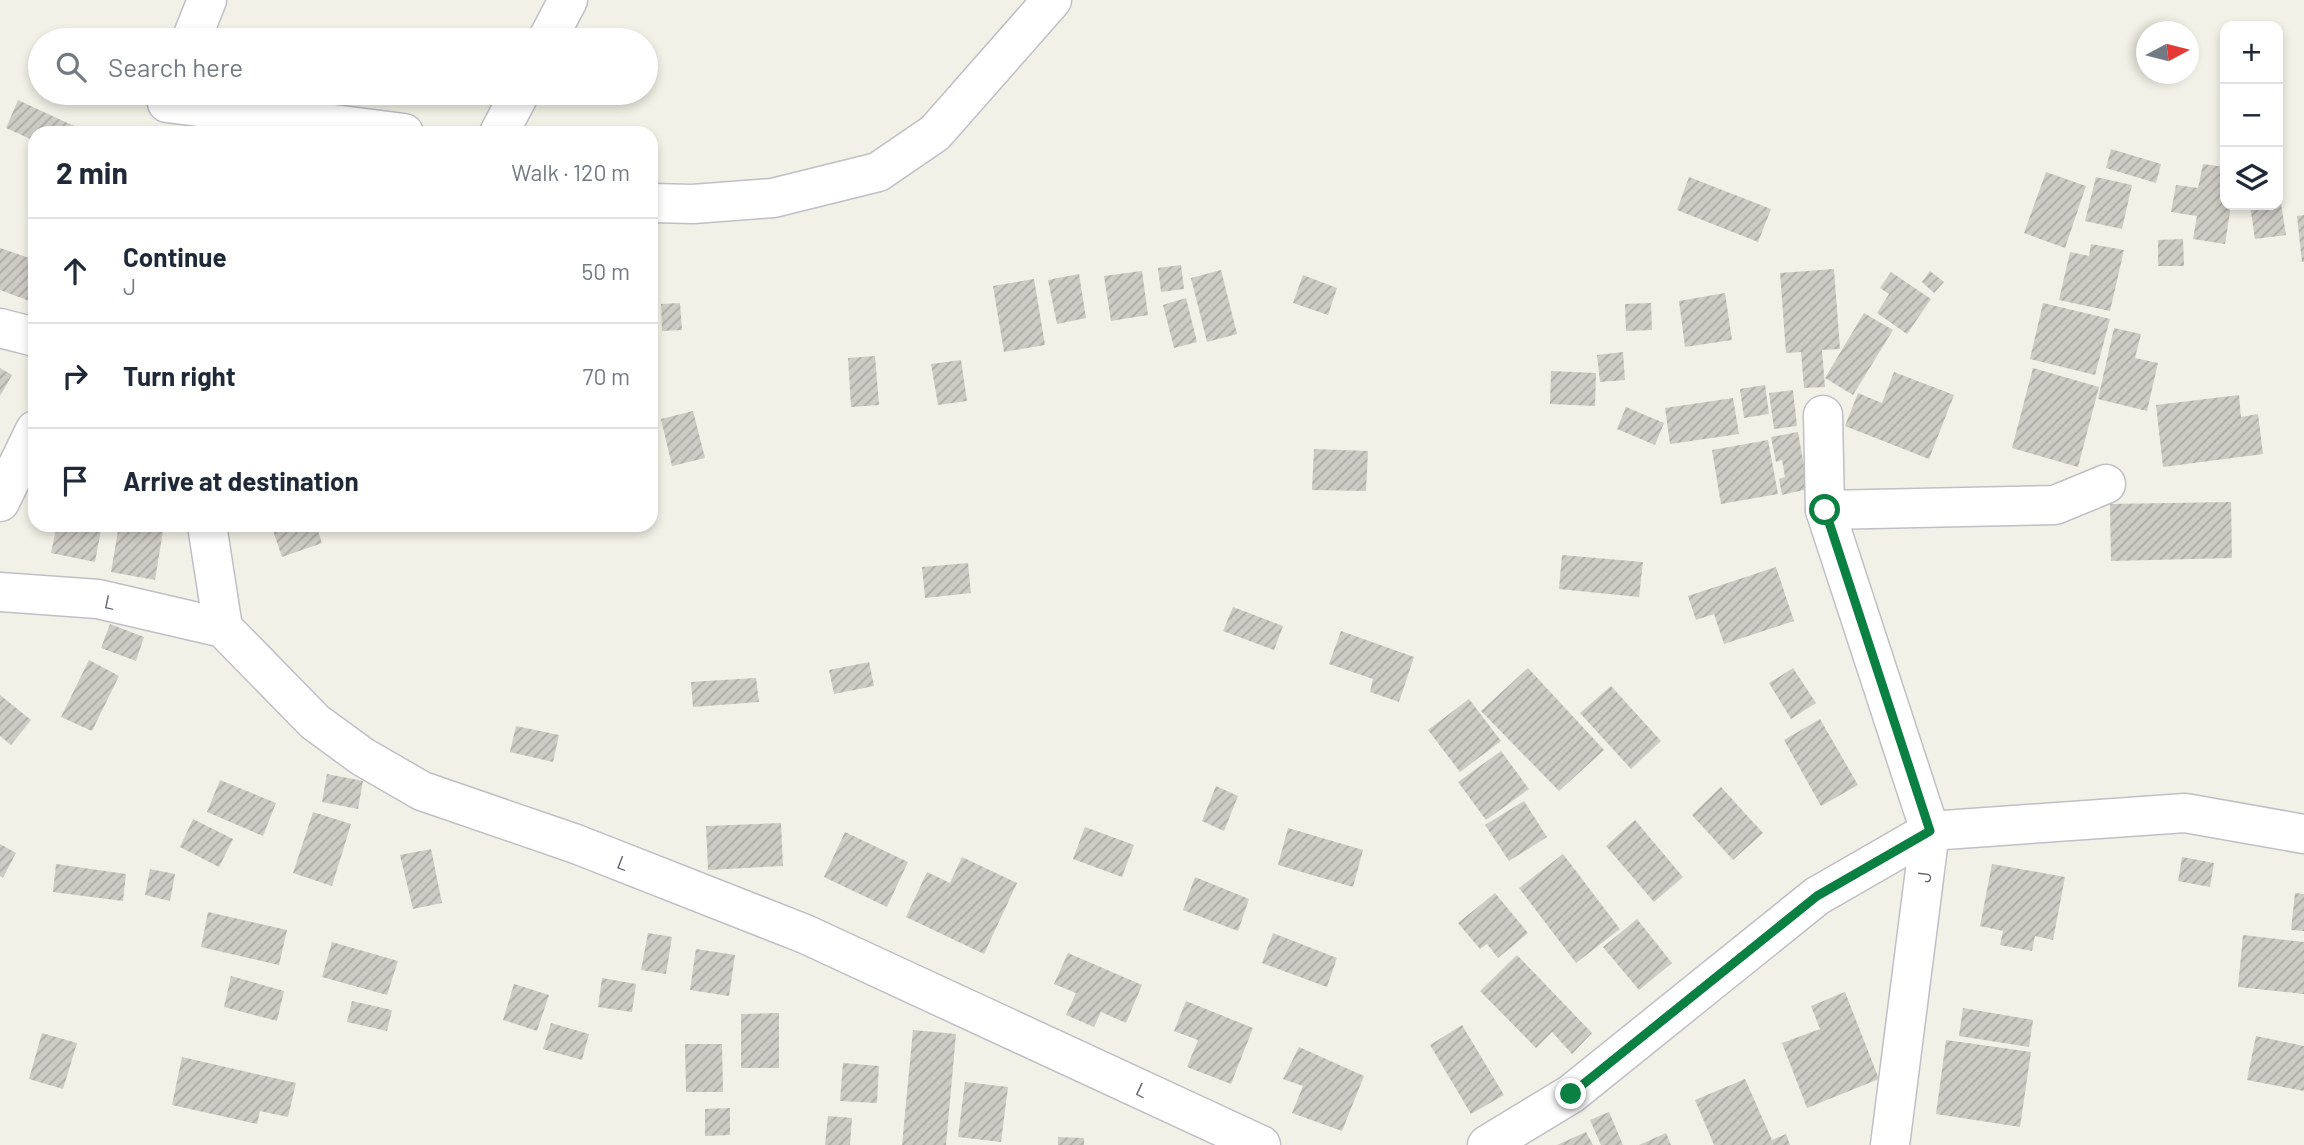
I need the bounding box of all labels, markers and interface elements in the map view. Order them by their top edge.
north arrow [2136,21,2199,84]
map controls [2220,21,2283,210]
button: + [2220,21,2283,84]
search box [28,28,658,105]
icon: search [52,48,90,86]
text: Search here [108,51,243,82]
button: − [2220,84,2283,147]
button: layers [2220,147,2283,210]
text: 2 min [56,154,128,190]
text: Walk · 120 m [511,158,630,186]
text: Continue [123,241,227,272]
icon: ahead [56,252,94,290]
text: 50 m [582,257,630,285]
text: J [123,272,136,300]
icon: right [56,357,94,395]
text: Turn right [123,360,236,391]
text: 70 m [583,362,630,390]
icon: arrive [56,462,94,500]
text: Arrive at destination [123,465,359,496]
route start [1809,494,1840,525]
street label: L [102,589,118,614]
street label: L [614,850,633,875]
street label: J [1911,870,1936,884]
street label: L [1132,1077,1152,1102]
route end [1555,1078,1586,1109]

